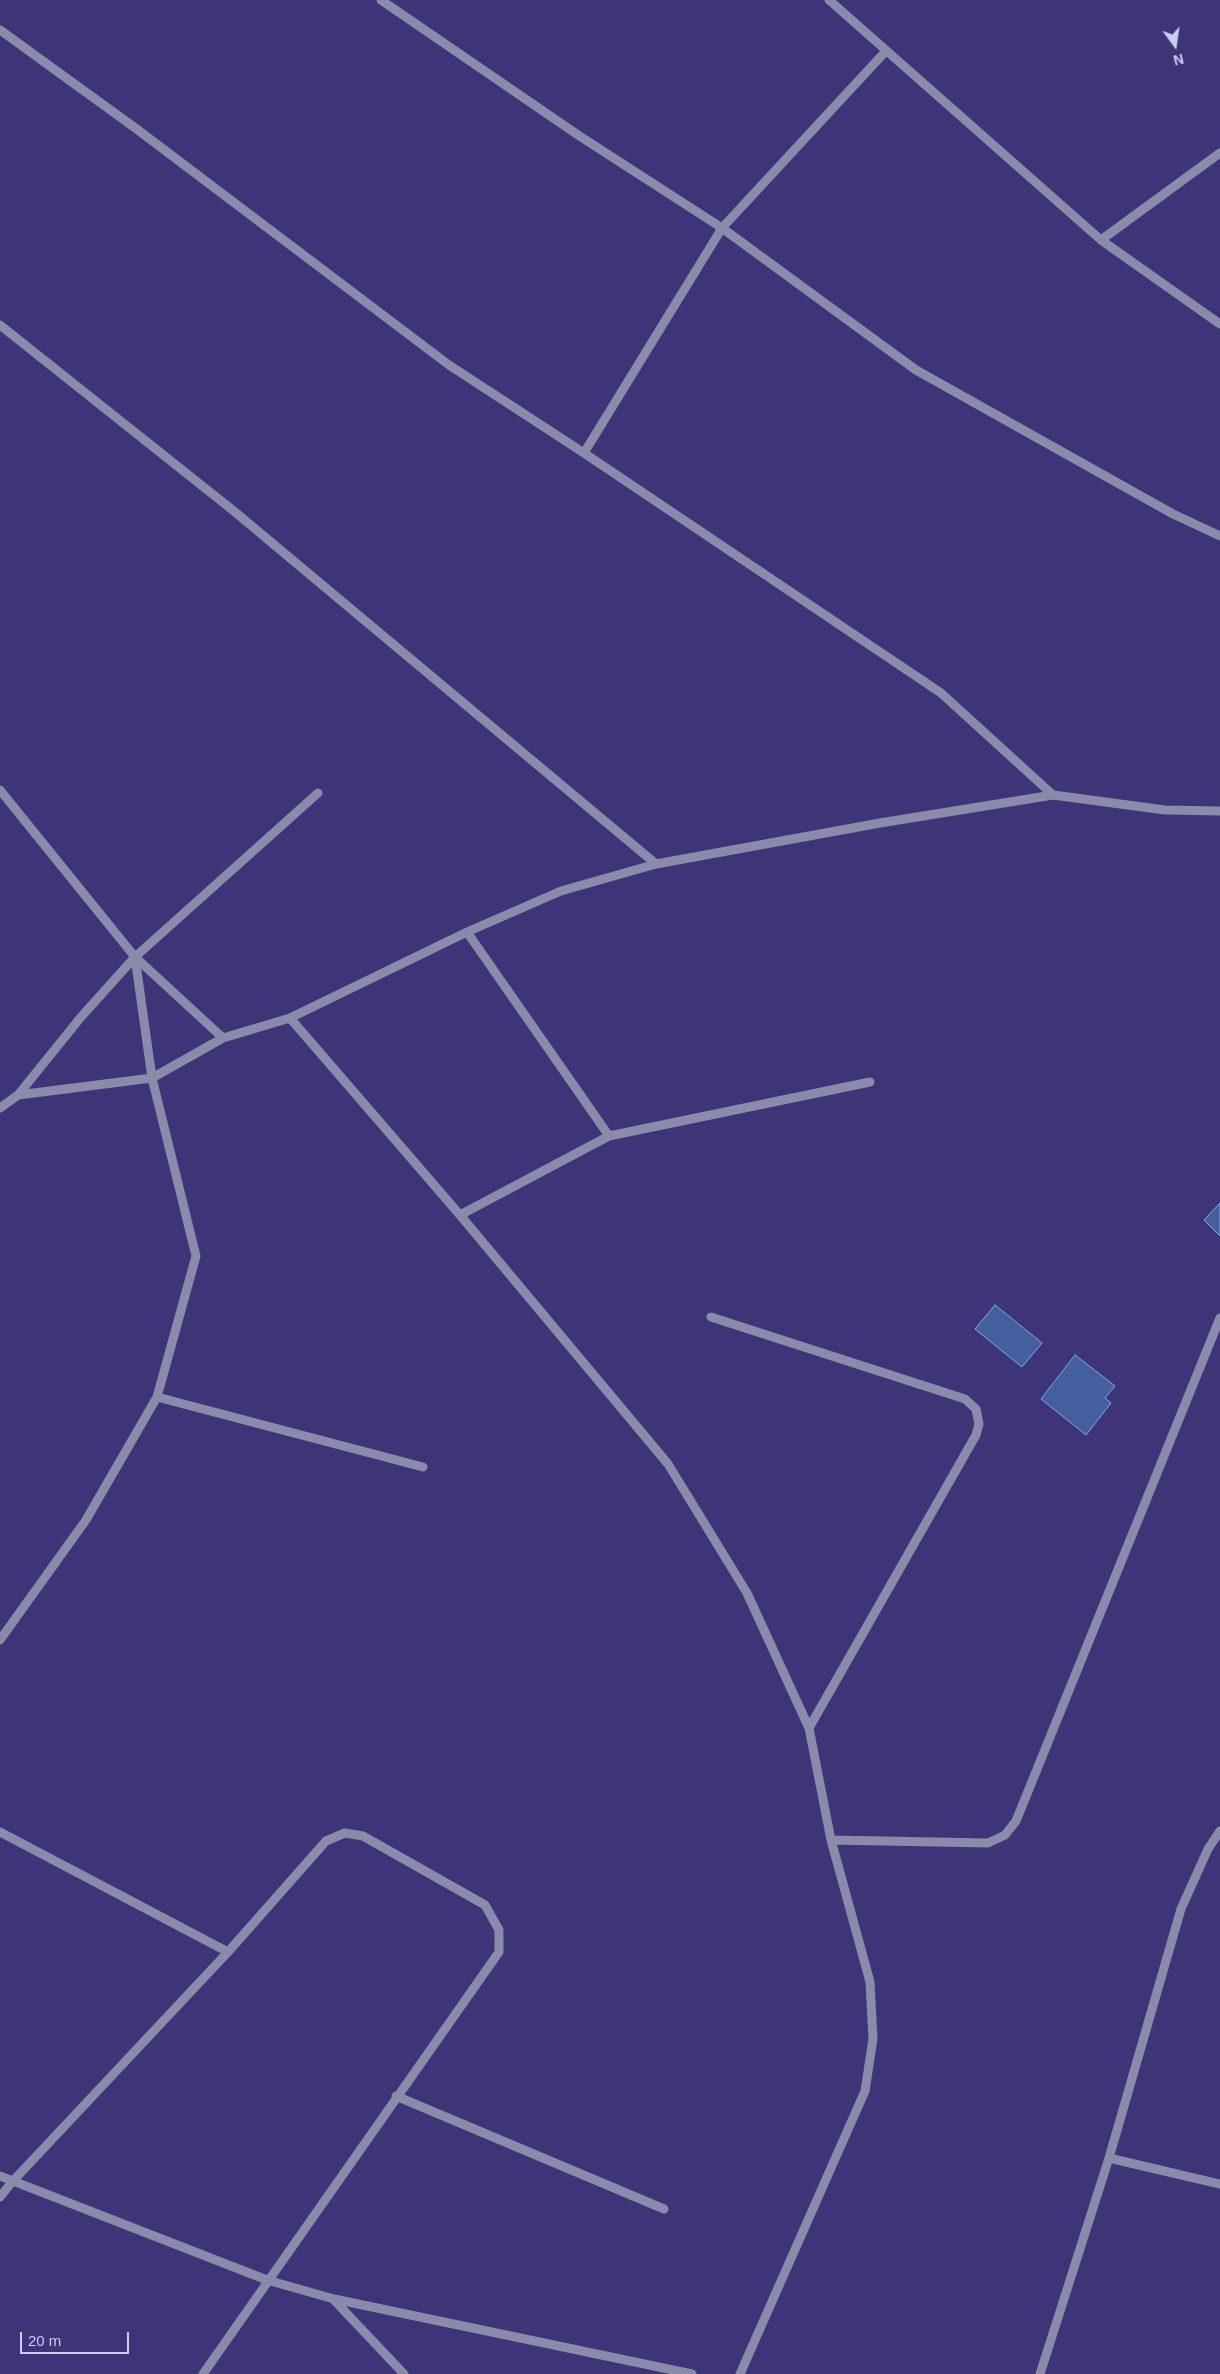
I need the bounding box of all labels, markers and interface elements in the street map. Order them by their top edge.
north arrow [1150,20,1200,70]
text: N [1172,51,1185,69]
scale bar [22,2322,131,2354]
text: 20 m [28,2332,61,2349]

